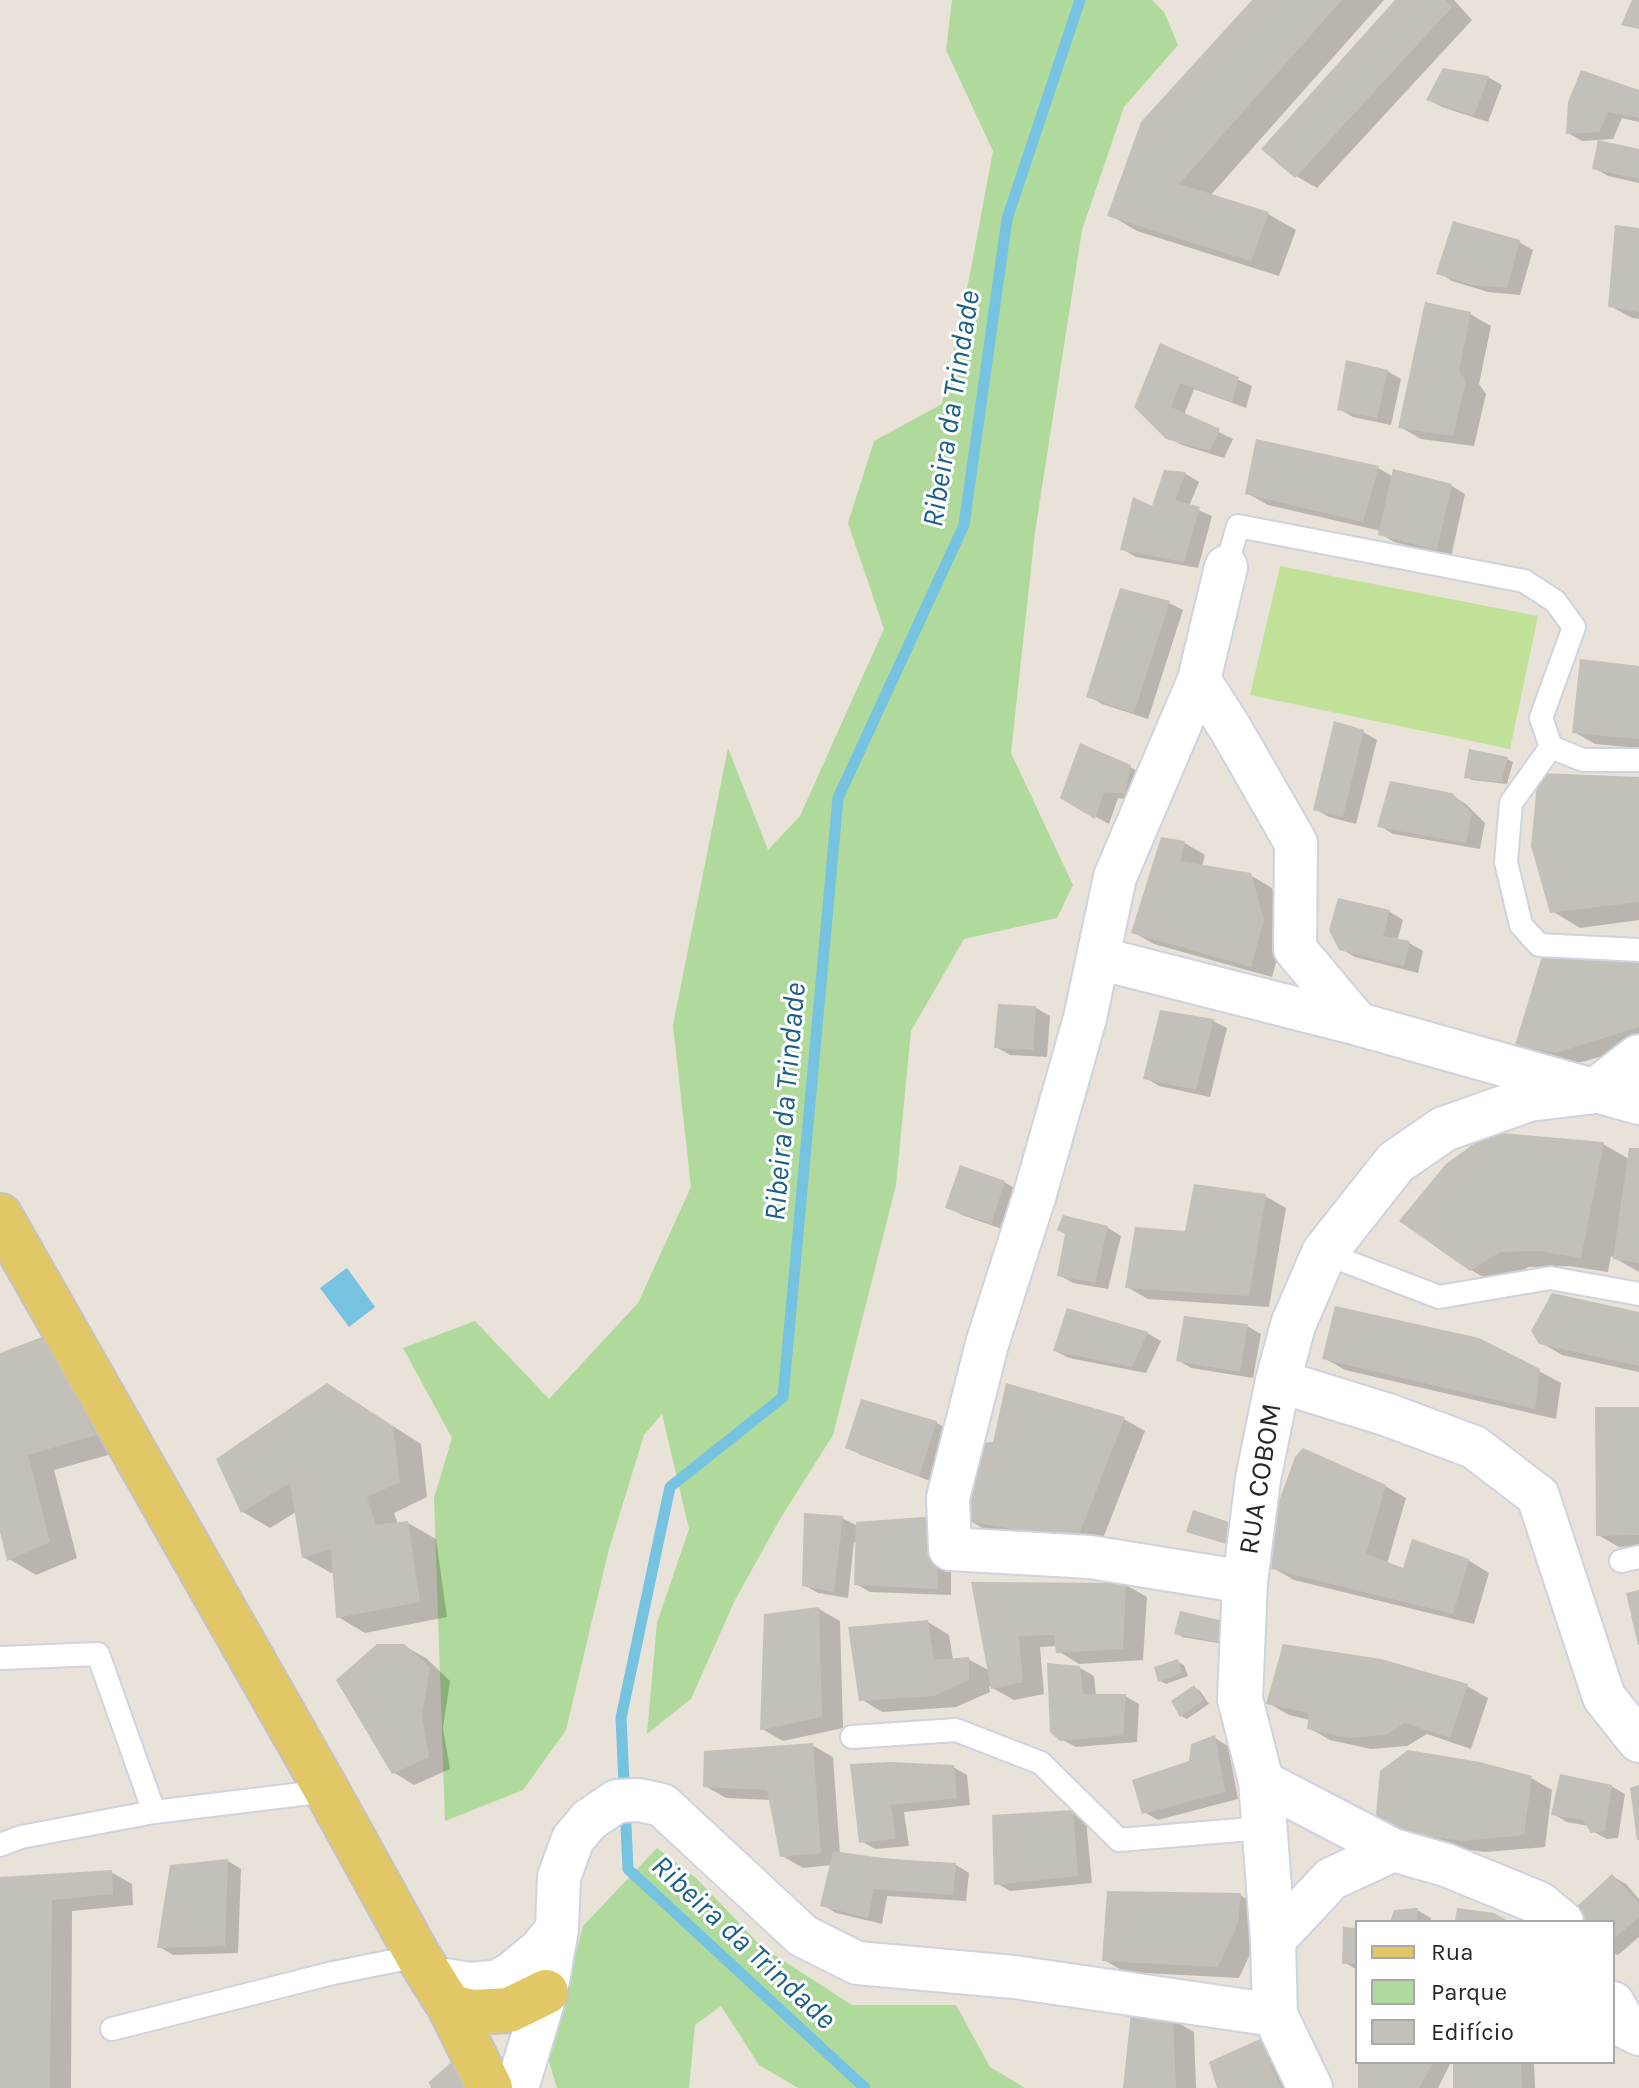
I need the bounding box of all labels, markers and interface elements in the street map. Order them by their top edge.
water label: Ribeira da Trindade [916,288,988,530]
water label: Ribeira da Trindade [758,981,814,1223]
street label: RUA COBOM [1232,1401,1290,1557]
water label: Ribeira da Trindade [643,1848,843,2038]
legend [1355,1920,1615,2064]
text: Rua [1431,1938,1473,1966]
text: Parque [1431,1978,1507,2006]
text: Edifício [1431,2018,1514,2046]

